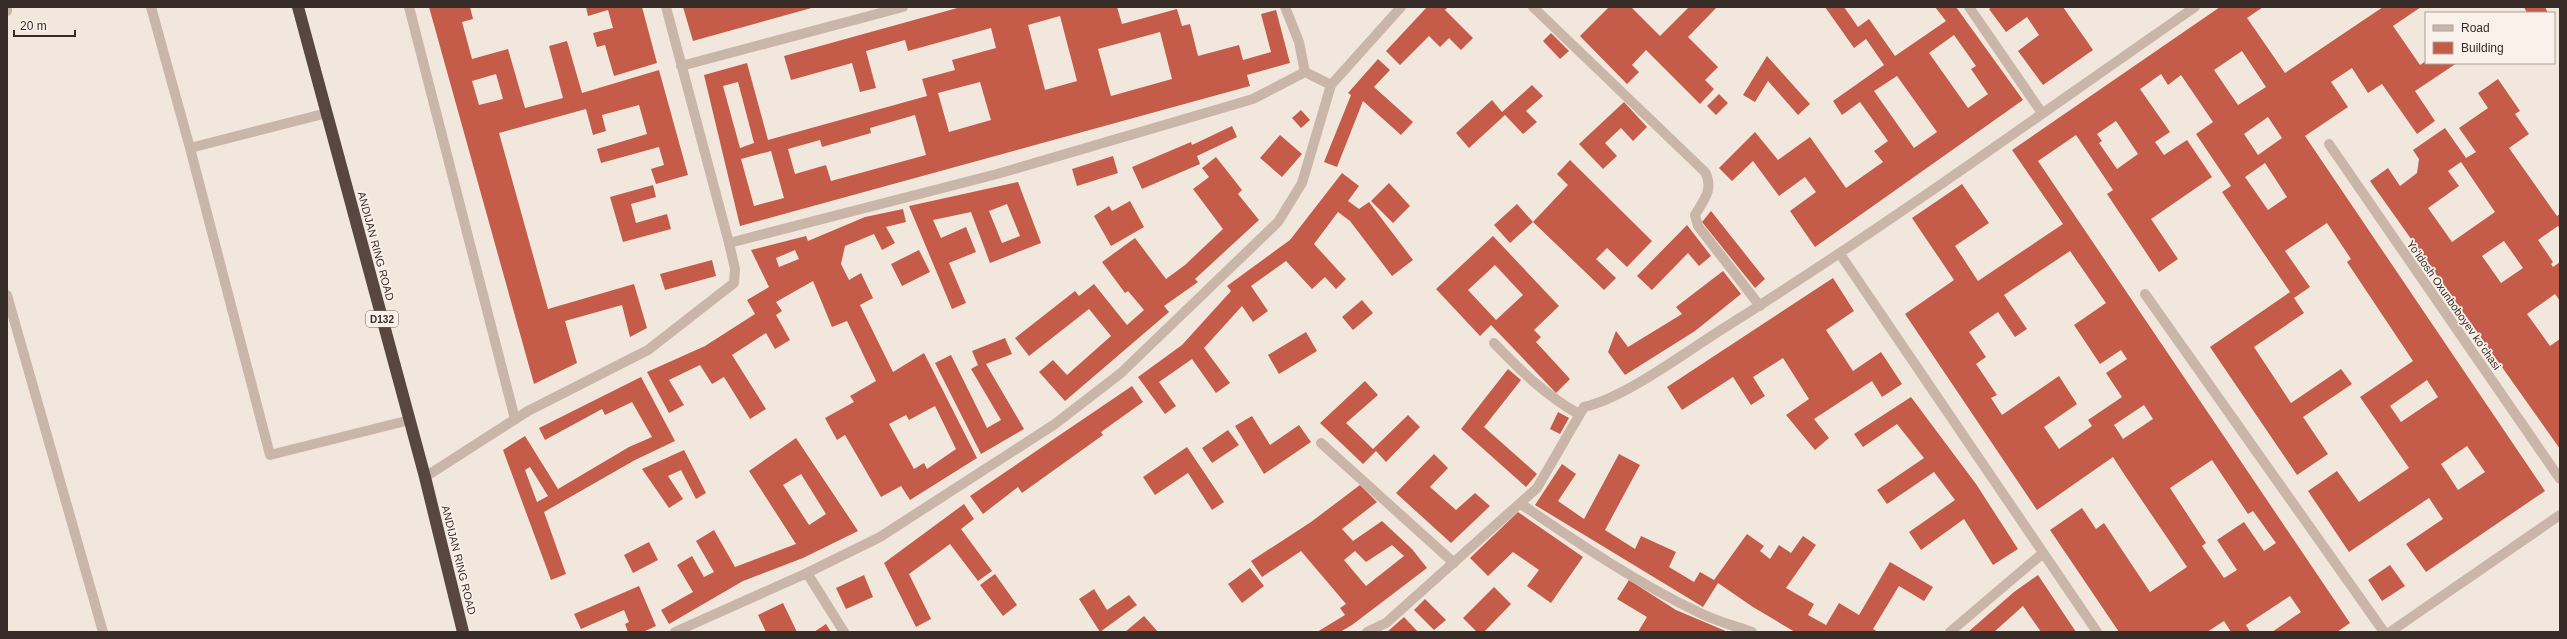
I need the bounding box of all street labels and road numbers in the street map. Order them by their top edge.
street label: ANDIJAN RING ROAD [356,190,396,302]
street label: Yoʻldosh Oxunboboyev koʻchasi [2405,238,2503,372]
road number: D132 [366,311,398,327]
street label: ANDIJAN RING ROAD [440,504,478,616]

